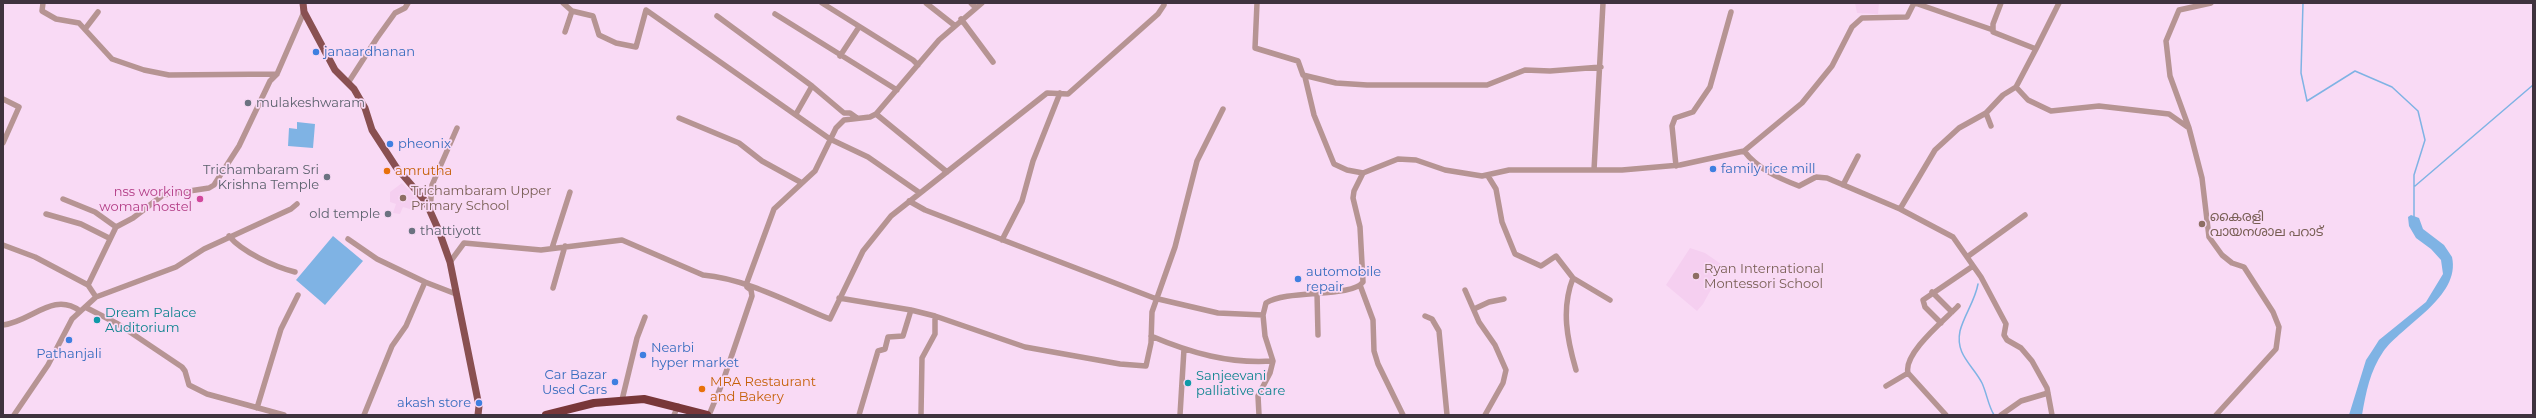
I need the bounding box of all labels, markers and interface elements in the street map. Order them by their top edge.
place label: janaardhanan [324,44,415,60]
marker: janaardhanan [311,47,321,57]
place label: mulakeshwaram [256,95,365,111]
marker: mulakeshwaram [243,98,253,108]
place label: pheonix [398,136,451,152]
marker: pheonix [385,139,395,149]
place label: family rice mill [1721,161,1815,177]
place label: Trichambaram Sri Krishna Temple [203,162,319,193]
place label: amrutha [395,163,452,179]
marker: family rice mill [1708,164,1718,174]
marker: amrutha [382,166,392,176]
marker: Trichambaram Sri Krishna Temple [322,172,332,182]
place label: Trichambaram Upper Primary School [411,183,551,214]
place label: nss working woman hostel [99,184,192,215]
marker: Trichambaram Upper Primary School [398,193,408,203]
marker: nss working woman hostel [195,194,205,204]
place label: old temple [309,206,380,222]
marker: old temple [383,209,393,219]
place label: കൈരളി വായനശാല പറാട് [2210,209,2323,240]
marker: കൈരളി വായനശാല പറാട് [2197,219,2207,229]
place label: thattiyott [420,223,481,239]
marker: thattiyott [407,226,417,236]
place label: Ryan International Montessori School [1704,261,1824,292]
place label: automobile repair [1306,264,1381,295]
marker: Ryan International Montessori School [1691,271,1701,281]
marker: automobile repair [1293,274,1303,284]
place label: Dream Palace Auditorium [105,305,196,336]
marker: Dream Palace Auditorium [92,315,102,325]
marker: Pathanjali [64,335,74,345]
place label: Nearbi hyper market [651,340,739,371]
place label: Pathanjali [36,346,102,362]
marker: Nearbi hyper market [638,350,648,360]
place label: Car Bazar Used Cars [542,367,607,398]
place label: Sanjeevani palliative care [1196,368,1285,399]
place label: MRA Restaurant and Bakery [710,374,816,405]
marker: Car Bazar Used Cars [610,377,620,387]
marker: Sanjeevani palliative care [1183,378,1193,388]
marker: MRA Restaurant and Bakery [697,384,707,394]
place label: akash store [397,395,471,411]
marker: akash store [474,398,484,408]

